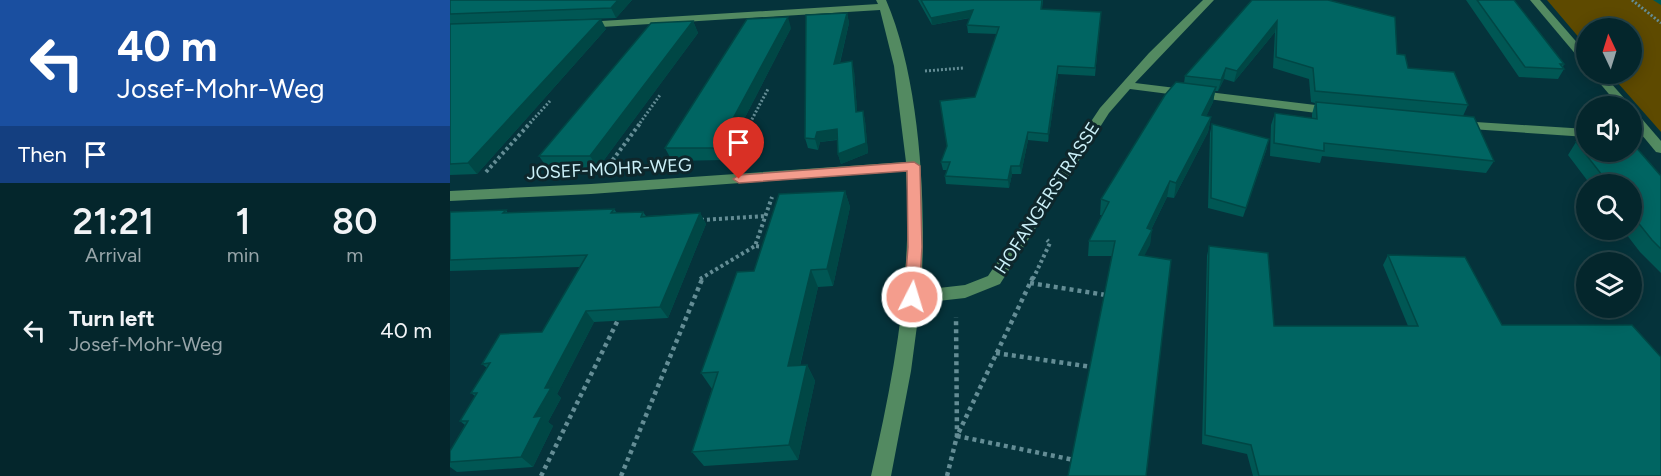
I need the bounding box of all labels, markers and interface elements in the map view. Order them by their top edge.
north arrow [1576,18,1642,84]
map controls [1576,18,1642,318]
text: 40 m [117,21,217,72]
icon: left [18,24,96,102]
text: Josef-Mohr-Weg [117,72,324,105]
button: sound [1576,96,1642,162]
pin [713,117,764,179]
street label: HOFANGERSTRASSE [990,118,1104,278]
icon: arrive [722,126,755,159]
icon: arrive [79,138,112,171]
text: Then [18,141,67,168]
street label: JOSEF-MOHR-WEG [526,154,692,184]
button: search [1576,174,1642,240]
text: 21:21 [73,200,154,243]
text: 1 [236,200,251,243]
text: 80 [332,200,377,243]
text: Arrival [85,243,142,267]
text: min [227,243,259,267]
text: m [346,243,363,267]
button: layers [1576,252,1642,318]
position arrow [880,265,944,329]
text: Turn left [69,305,155,332]
icon: left [18,314,51,347]
text: 40 m [380,317,432,344]
text: Josef-Mohr-Weg [69,332,223,356]

